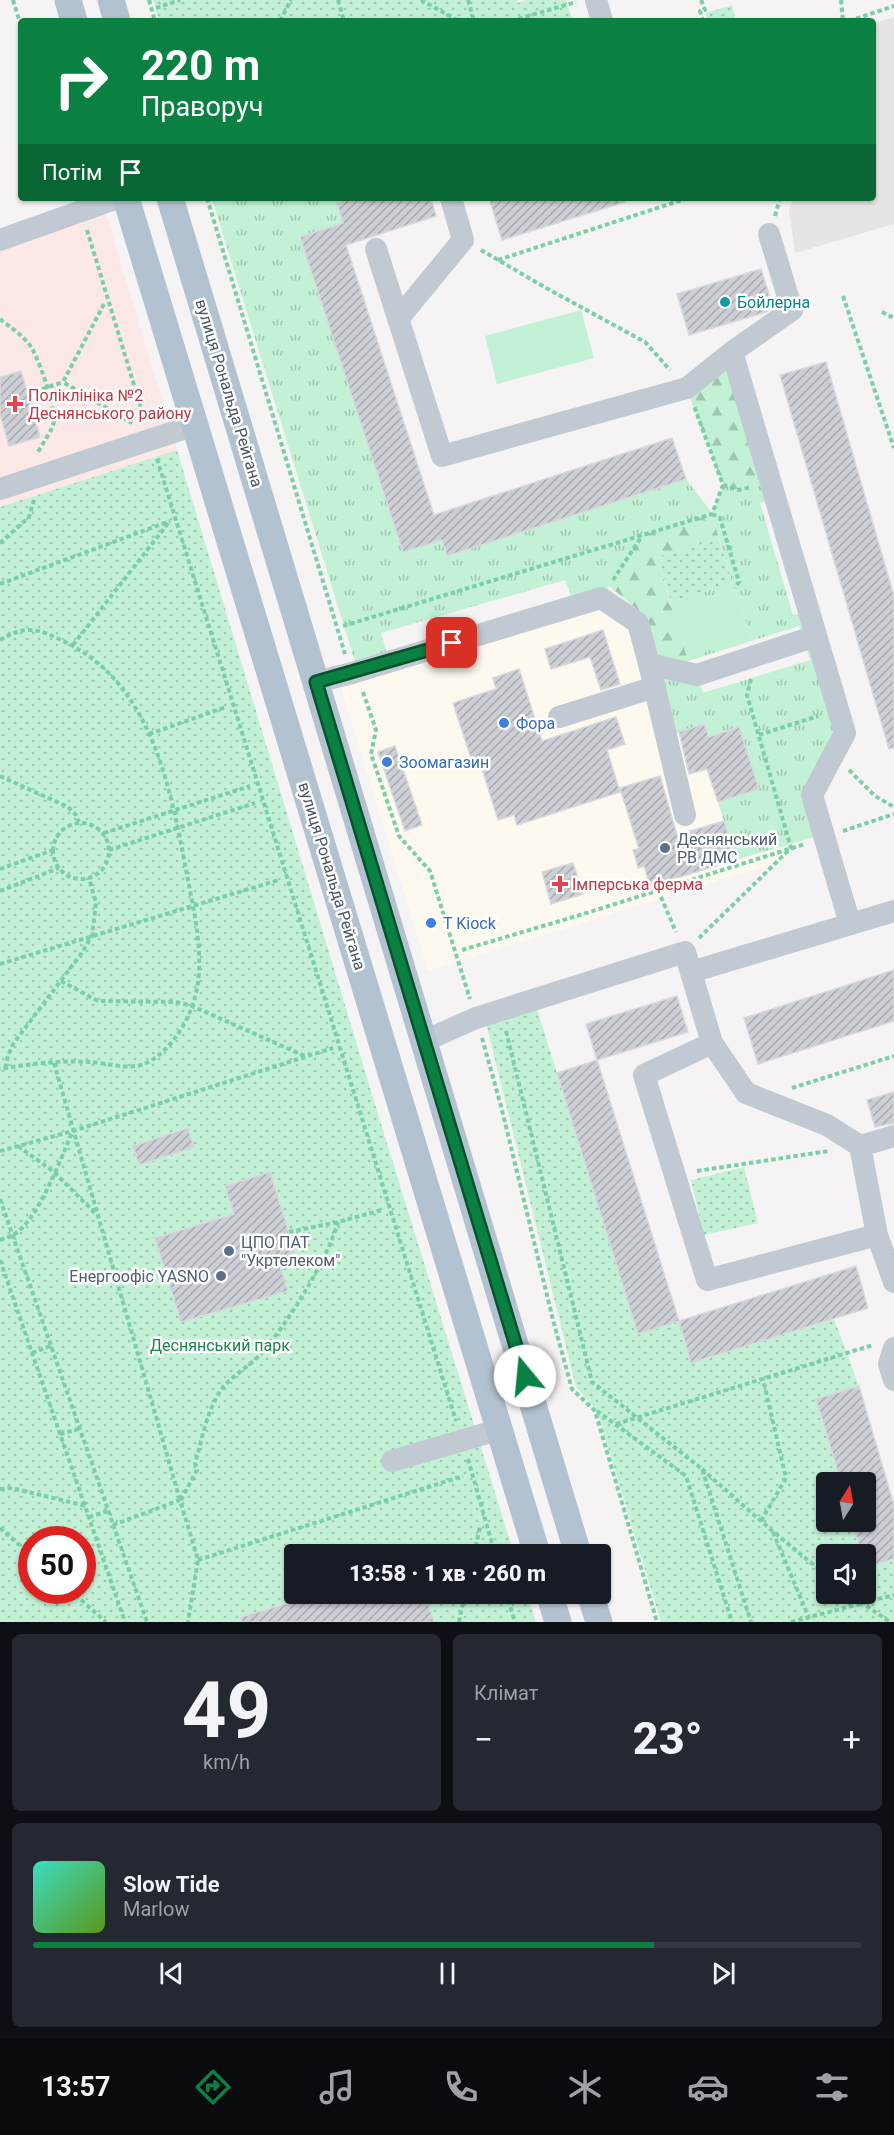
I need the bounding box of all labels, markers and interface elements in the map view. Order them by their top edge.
text: 220 m [141,41,260,90]
icon: right [42,42,120,120]
text: Праворуч [141,91,263,123]
icon: arrive [114,156,147,189]
text: Потім [42,160,102,185]
place label: Бойлерна [737,293,810,312]
marker: Бойлерна [718,295,732,309]
street label: вулиця Рональда Рейгана [191,297,267,489]
place label: Поліклініка №2 Деснянського району [28,386,192,423]
marker: Поліклініка №2 Деснянського району [6,395,24,413]
pin [426,617,477,668]
icon: arrive [435,626,468,659]
place label: Фора [516,714,555,733]
marker: Фора [497,716,511,730]
place label: Зоомагазин [399,753,489,772]
marker: Зоомагазин [380,755,394,769]
street label: вулиця Рональда Рейгана [294,780,370,972]
place label: Деснянський РВ ДМС [677,830,777,867]
marker: Деснянський РВ ДМС [658,841,672,855]
place label: Імперська ферма [572,875,703,894]
marker: Імперська ферма [553,877,567,891]
place label: T Kiock [443,914,497,933]
marker: T Kiock [424,916,438,930]
place label: ЦПО ПАТ "Укртелеком" [241,1233,340,1270]
marker: ЦПО ПАТ "Укртелеком" [222,1244,236,1258]
place label: Енергоофіс YASNO [69,1267,209,1286]
marker: Енергоофіс YASNO [214,1269,228,1283]
park label: Деснянський парк [150,1336,290,1355]
position arrow [493,1344,557,1408]
north arrow [816,1472,876,1532]
map controls [816,1472,876,1604]
speed limit sign: 50 [18,1526,96,1604]
button: sound [816,1544,876,1604]
text: 13:58 · 1 хв · 260 m [349,1561,546,1586]
text: 49 [182,1665,271,1756]
text: Клімат [474,1681,538,1705]
text: 23° [633,1712,702,1765]
text: − [474,1720,493,1759]
text: + [842,1720,861,1759]
text: km/h [203,1750,250,1774]
text: Slow Tide [123,1872,220,1897]
text: Marlow [123,1897,189,1921]
icon: previous [155,1957,188,1990]
icon: pause [431,1957,464,1990]
icon: next [707,1957,740,1990]
icon: directions [192,2066,234,2108]
icon: music [316,2066,358,2108]
icon: phone [440,2066,482,2108]
icon: climate [564,2066,606,2108]
icon: car [687,2066,729,2108]
icon: filters [811,2066,853,2108]
text: 13:57 [41,2071,110,2103]

